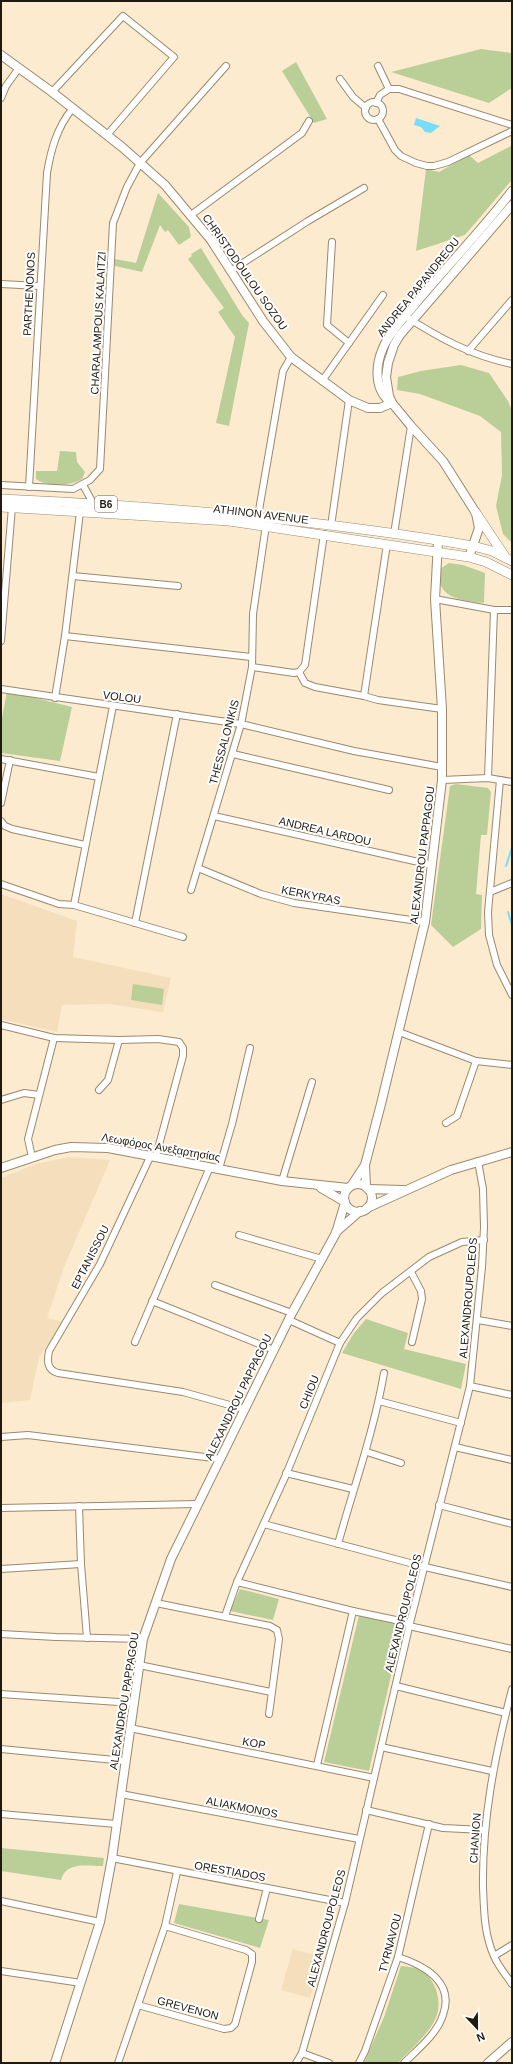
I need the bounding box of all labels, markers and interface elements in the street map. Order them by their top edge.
street label: CHRISTODOULOU SOZOU [200,212,290,332]
street label: ANDREA PAPANDREOU [374,235,462,339]
street label: CHARALAMPOUS KALAITZI [88,251,108,395]
street label: PARTHENONOS [21,252,37,336]
road number: B6 [95,496,117,512]
street label: ATHINON AVENUE [213,502,309,526]
street label: VOLOU [102,689,142,705]
street label: THESSALONIKIS [207,698,241,786]
street label: ALEXANDROU PAPPAGOU [408,785,436,925]
street label: ANDREA LARDOU [278,815,372,847]
street label: KERKYRAS [280,883,342,907]
street label: Λεωφόρος Ανεξαρτησίας [101,1131,221,1163]
street label: EPTANISSOU [69,1223,111,1291]
street label: ALEXANDROUPOLEOS [457,1237,479,1359]
street label: ALEXANDROU PAPPAGOU [202,1332,274,1462]
street label: CHIOU [297,1373,321,1411]
street label: ALEXANDROUPOLEOS [383,1553,423,1673]
street label: ALEXANDROU PAPPAGOU [107,1631,141,1771]
street label: KOP [241,1735,267,1751]
street label: ALIAKMONOS [205,1794,279,1820]
street label: CHANION [467,1812,483,1864]
street label: ORESTIADOS [193,1859,267,1883]
street label: ALEXANDROUPOLEOS [305,1868,347,1988]
street label: TYRNAVOU [376,1912,404,1974]
street label: GREVENON [156,1994,220,2022]
north arrow [457,2008,497,2048]
text: N [475,2030,487,2044]

